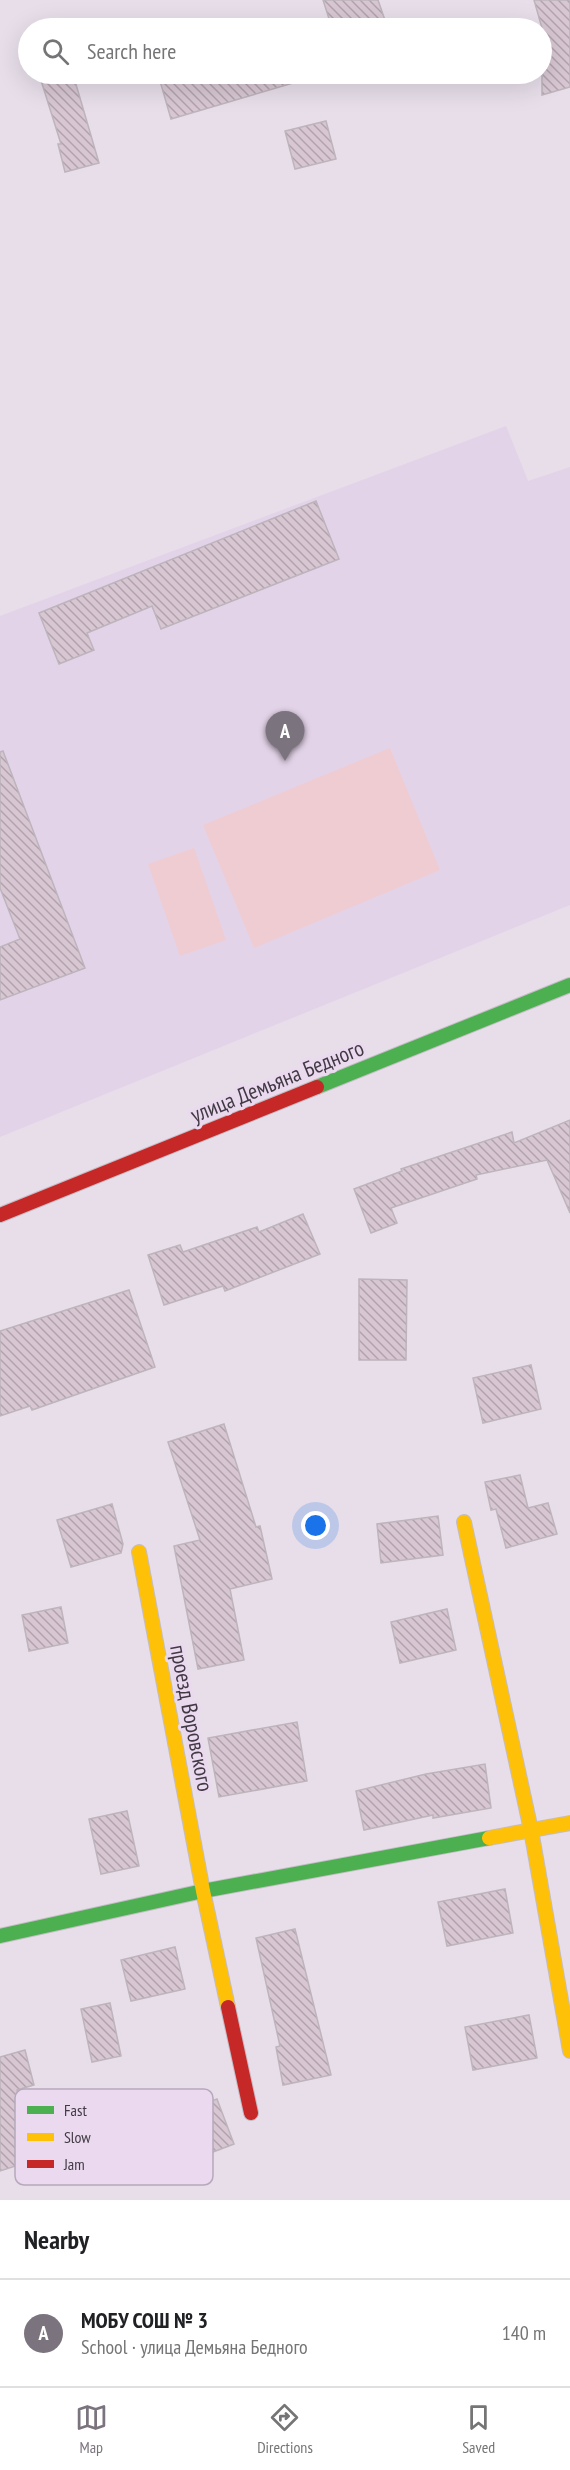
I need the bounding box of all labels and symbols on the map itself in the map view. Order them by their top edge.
pin: A [266,712,304,761]
street label: улица Демьяна Бедного [186,1034,368,1128]
your location [301,1511,330,1540]
street label: проезд Воровского [164,1642,220,1794]
legend [15,2089,213,2185]
text: Fast [64,2100,87,2120]
text: Slow [64,2127,91,2147]
text: Jam [63,2154,85,2174]

